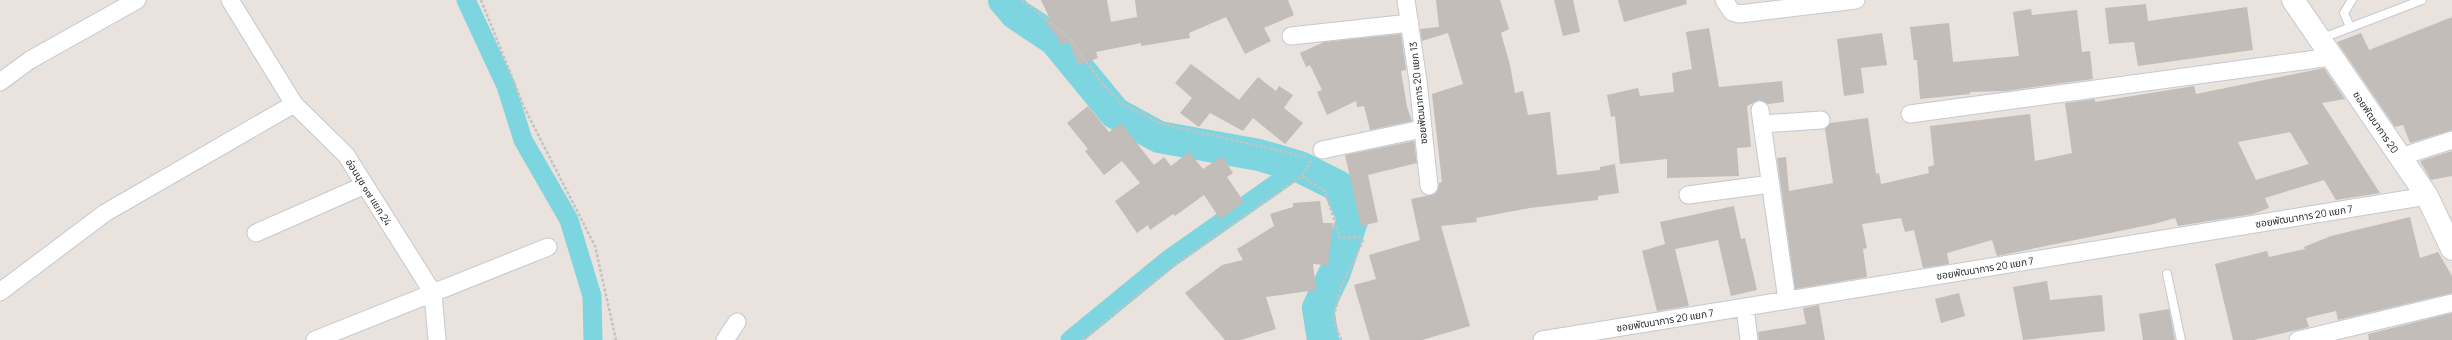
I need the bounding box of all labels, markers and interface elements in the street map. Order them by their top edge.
street label: ซอยพัฒนาการ 20 แยก 13 [1406,41,1430,145]
street label: ซอยพัฒนาการ 20 [2350,88,2402,156]
street label: อ่อนนุช ๑๗ แยก 24 [343,156,395,228]
street label: ซอยพัฒนาการ 20 แยก 7 [2254,201,2354,231]
street label: ซอยพัฒนาการ 20 แยก 7 [1935,253,2035,283]
street label: ซอยพัฒนาการ 20 แยก 7 [1615,305,1715,335]

